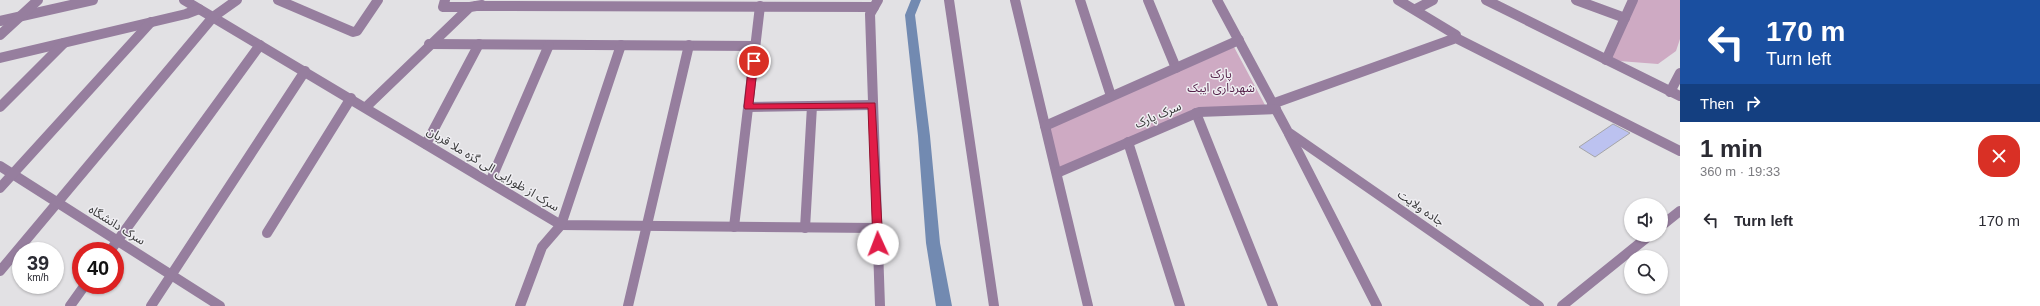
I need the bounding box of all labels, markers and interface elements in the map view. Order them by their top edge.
icon: left [1700,16,1752,68]
text: 170 m [1766,16,1845,47]
pin [737,44,771,78]
text: Turn left [1766,49,1831,69]
icon: arrive [743,50,765,72]
park label: پارک شهرداری ایبک [1187,67,1255,95]
icon: right [1742,92,1764,114]
text: Then [1700,95,1734,112]
street label: سرک پارک [1133,99,1184,132]
street label: سرک از ظورایی الی گزه ملا قربان [424,124,562,214]
text: 1 min [1700,135,1763,162]
button: close [1978,135,2020,177]
text: 360 m · 19:33 [1700,164,1780,179]
street label: جاده ولایت [1395,187,1447,229]
map controls [1624,198,1668,294]
button: sound [1624,198,1668,242]
street label: سرک دانشگاه [86,202,148,248]
icon: left [1700,209,1722,231]
text: Turn left [1734,212,1793,229]
text: 170 m [1978,212,2020,229]
position arrow [857,223,899,265]
speed limit sign: 40 [72,242,124,294]
button: search [1624,250,1668,294]
text: 39 [27,252,49,274]
text: km/h [27,272,49,283]

